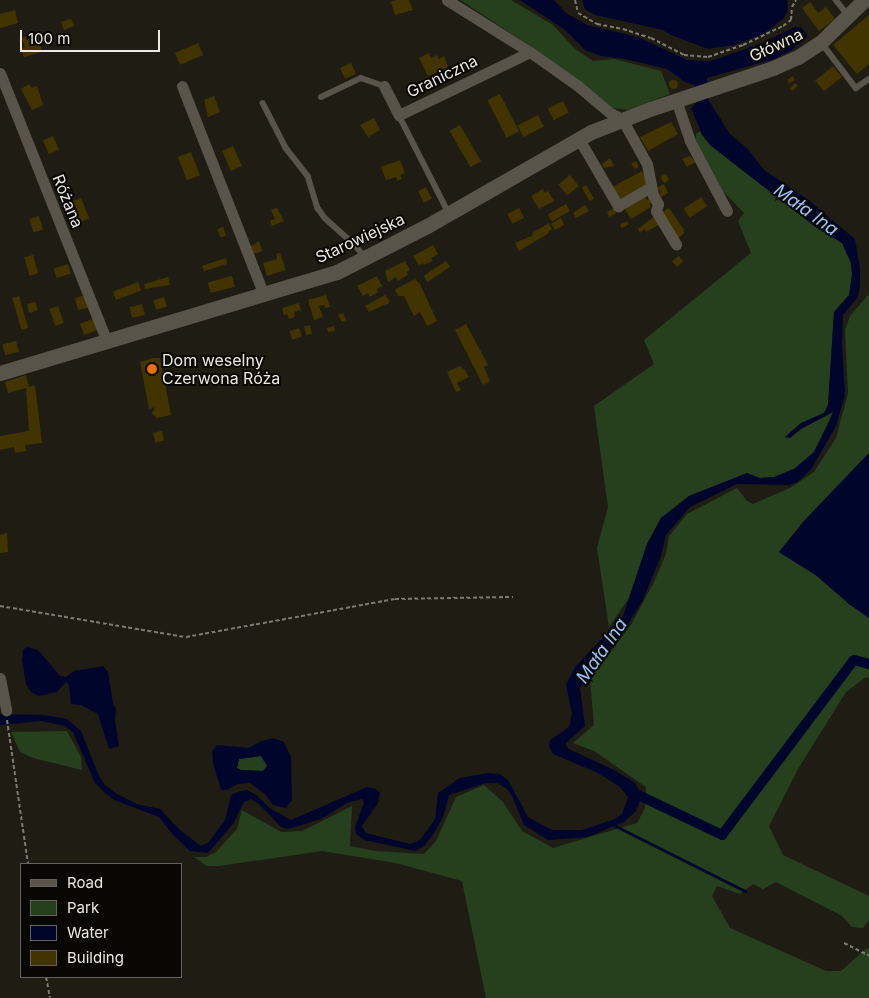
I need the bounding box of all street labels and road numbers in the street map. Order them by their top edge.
street label: Główna [746,24,806,66]
street label: Graniczna [403,51,481,101]
street label: Różana [49,172,87,230]
street label: Starowiejska [312,209,408,267]

